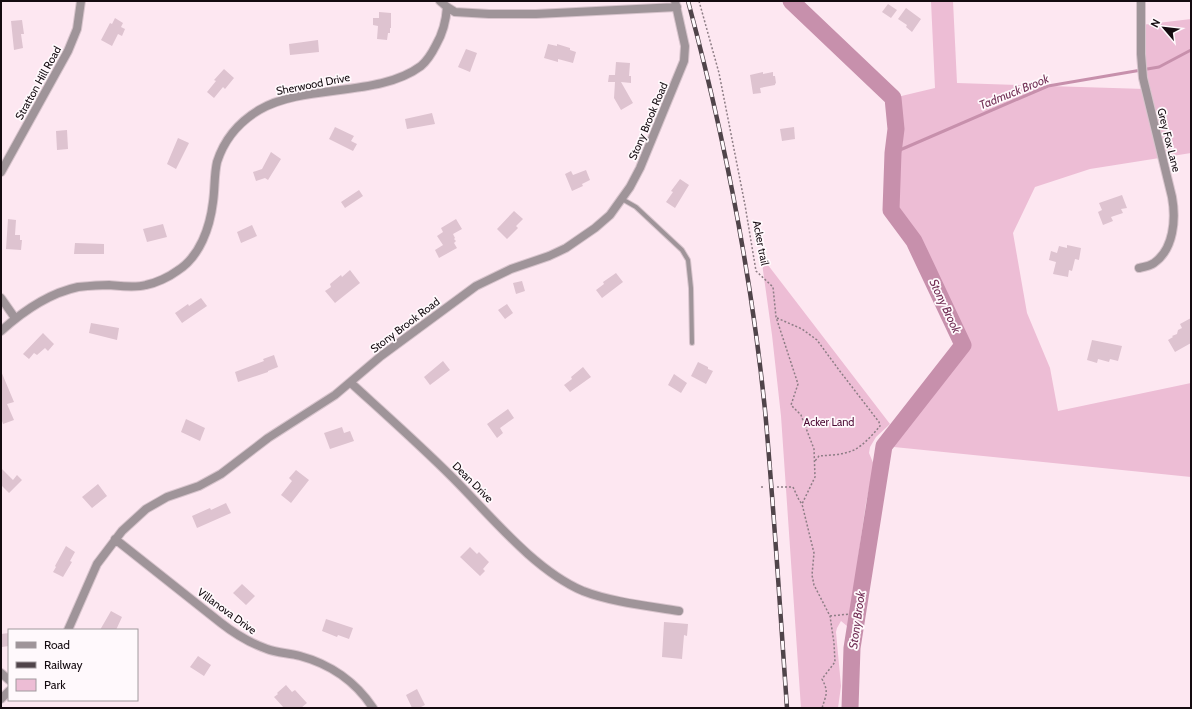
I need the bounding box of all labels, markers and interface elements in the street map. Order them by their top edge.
north arrow [1144,8,1184,48]
text: N [1147,17,1163,30]
street label: Stratton Hill Road [12,44,64,122]
street label: Sherwood Drive [275,70,351,98]
water label: Tadmuck Brook [977,70,1052,112]
street label: Stony Brook Road [625,80,671,162]
street label: Grey Fox Lane [1154,106,1184,174]
street label: Acker trail [750,219,772,267]
water label: Stony Brook [926,276,965,336]
street label: Stony Brook Road [368,294,442,356]
park label: Acker Land [804,415,854,429]
street label: Dean Drive [450,459,497,506]
street label: Villanova Drive [195,585,260,637]
water label: Stony Brook [845,589,868,650]
legend [8,629,138,701]
text: Road [44,637,70,652]
text: Railway [44,657,82,672]
text: Park [44,677,66,692]

